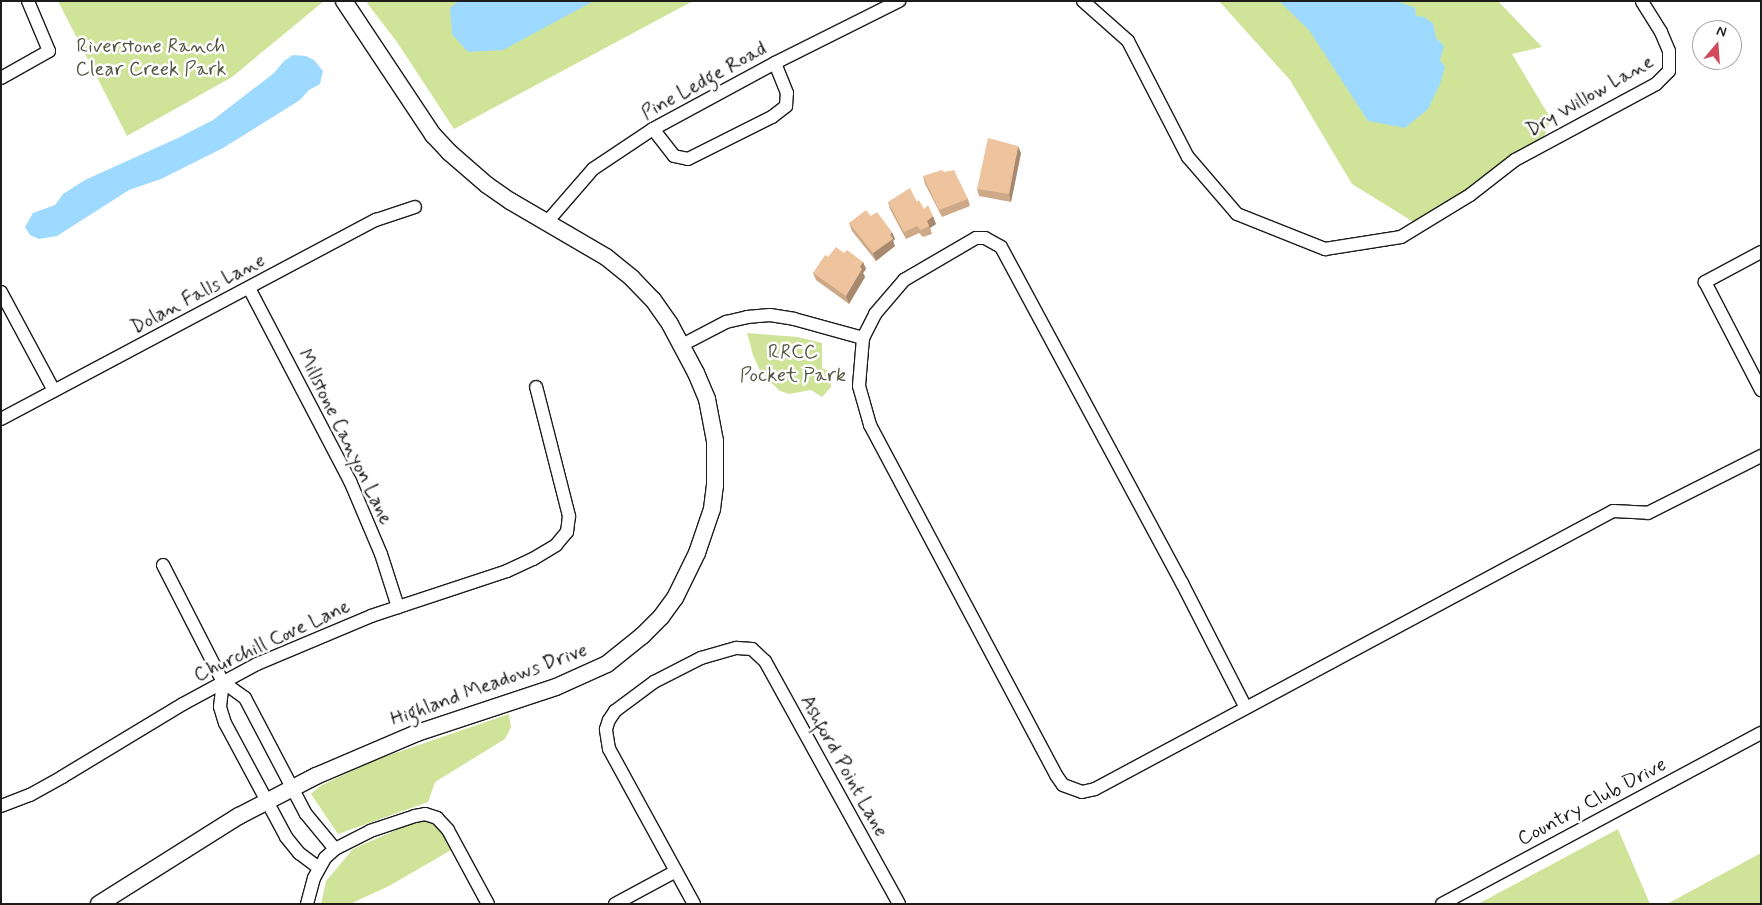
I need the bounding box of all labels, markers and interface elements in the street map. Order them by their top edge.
north arrow [1692,20,1742,70]
text: N [1714,22,1729,42]
park label: Riverstone Ranch Clear Creek Park [77,34,225,81]
street label: Pine Ledge Road [638,37,770,125]
street label: Dry Willow Lane [1524,51,1656,141]
street label: Dolan Falls Lane [129,250,267,338]
park label: RRCC Pocket Park [741,341,845,388]
street label: Millstone Canyon Lane [293,347,397,527]
street label: Churchill Cove Lane [189,594,355,688]
street label: Highland Meadows Drive [388,638,590,732]
street label: Ashford Point Lane [795,690,893,842]
street label: Country Club Drive [1514,753,1670,851]

